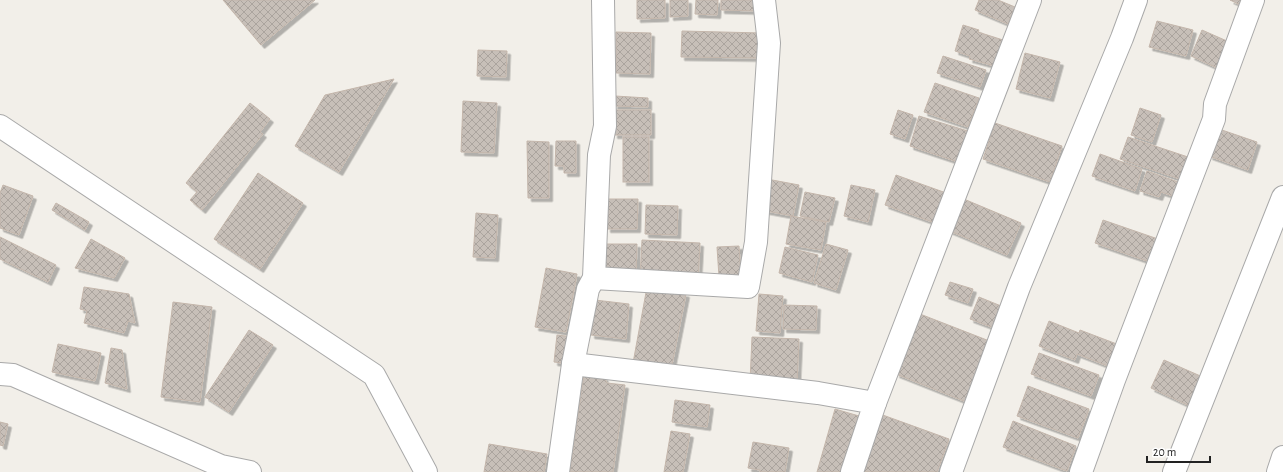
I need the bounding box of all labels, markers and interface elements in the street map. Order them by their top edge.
scale bar [1147,438,1210,464]
text: 20 m [1153,446,1176,458]

